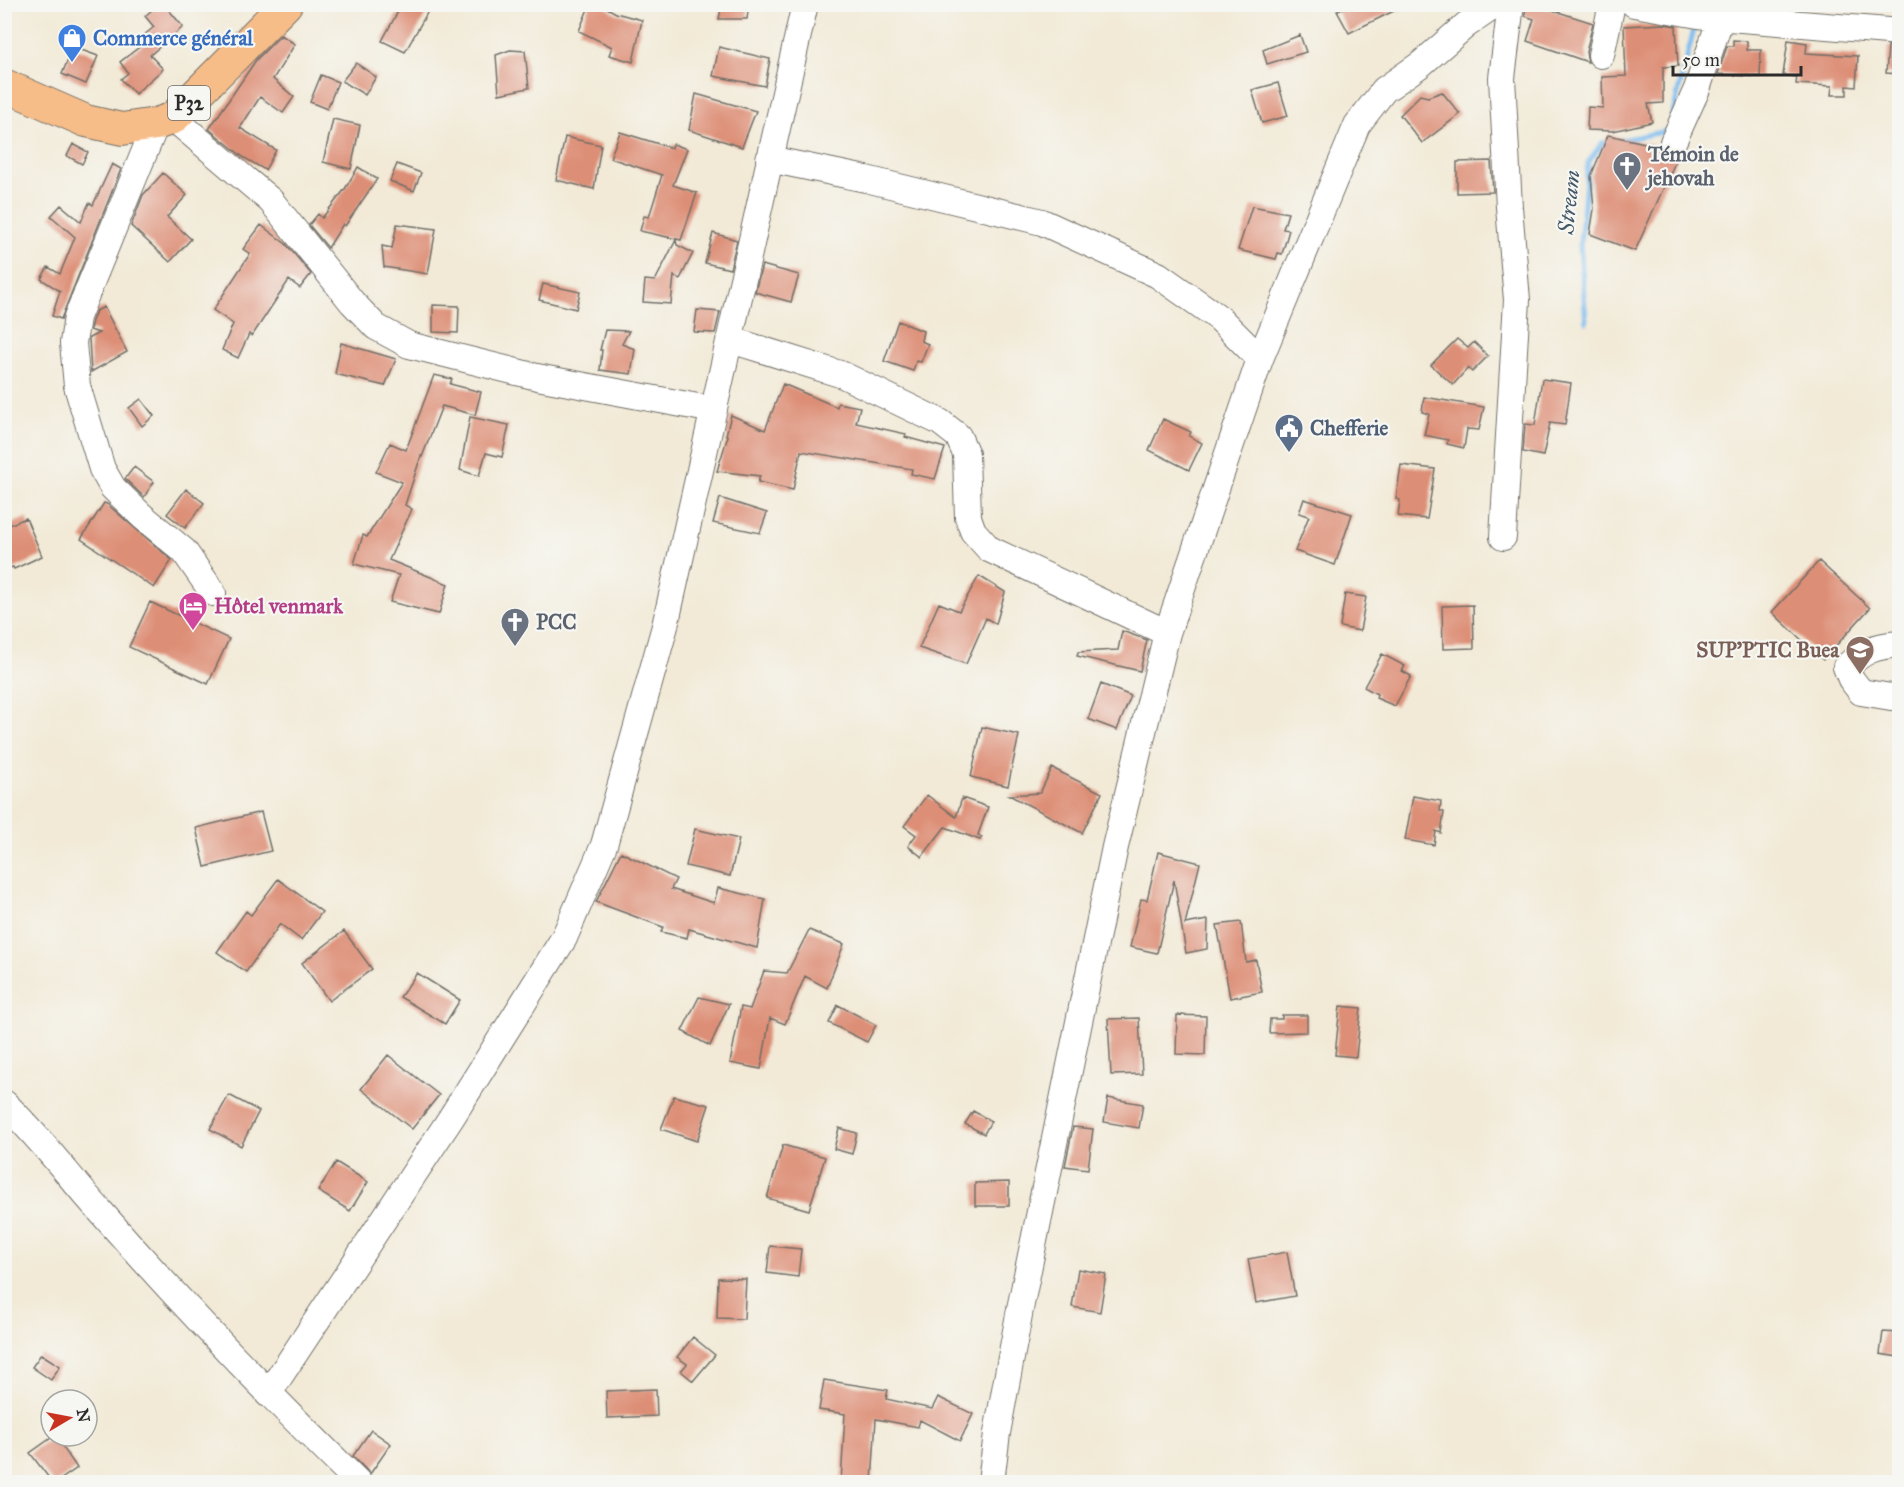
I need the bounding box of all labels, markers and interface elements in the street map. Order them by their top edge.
shop icon: Commerce général [56,22,88,64]
place label: Commerce général [93,25,254,51]
scale bar [1673,39,1800,77]
text: 50 m [1682,49,1720,71]
road number: P32 [168,86,210,120]
place label: Témoin de jehovah [1644,141,1739,191]
church icon: Témoin de jehovah [1611,150,1643,192]
water label: Stream [1552,168,1586,236]
public building icon: Chefferie [1273,412,1305,454]
place label: Chefferie [1310,415,1389,441]
hotel icon: Hôtel venmark [177,590,209,632]
place label: Hôtel venmark [214,593,344,619]
church icon: PCC [499,606,531,648]
place label: PCC [536,609,577,635]
school or university icon: SUP'PTIC Buea [1844,634,1876,676]
place label: SUP'PTIC Buea [1696,637,1840,663]
north arrow [39,1388,99,1448]
text: N [73,1407,94,1424]

